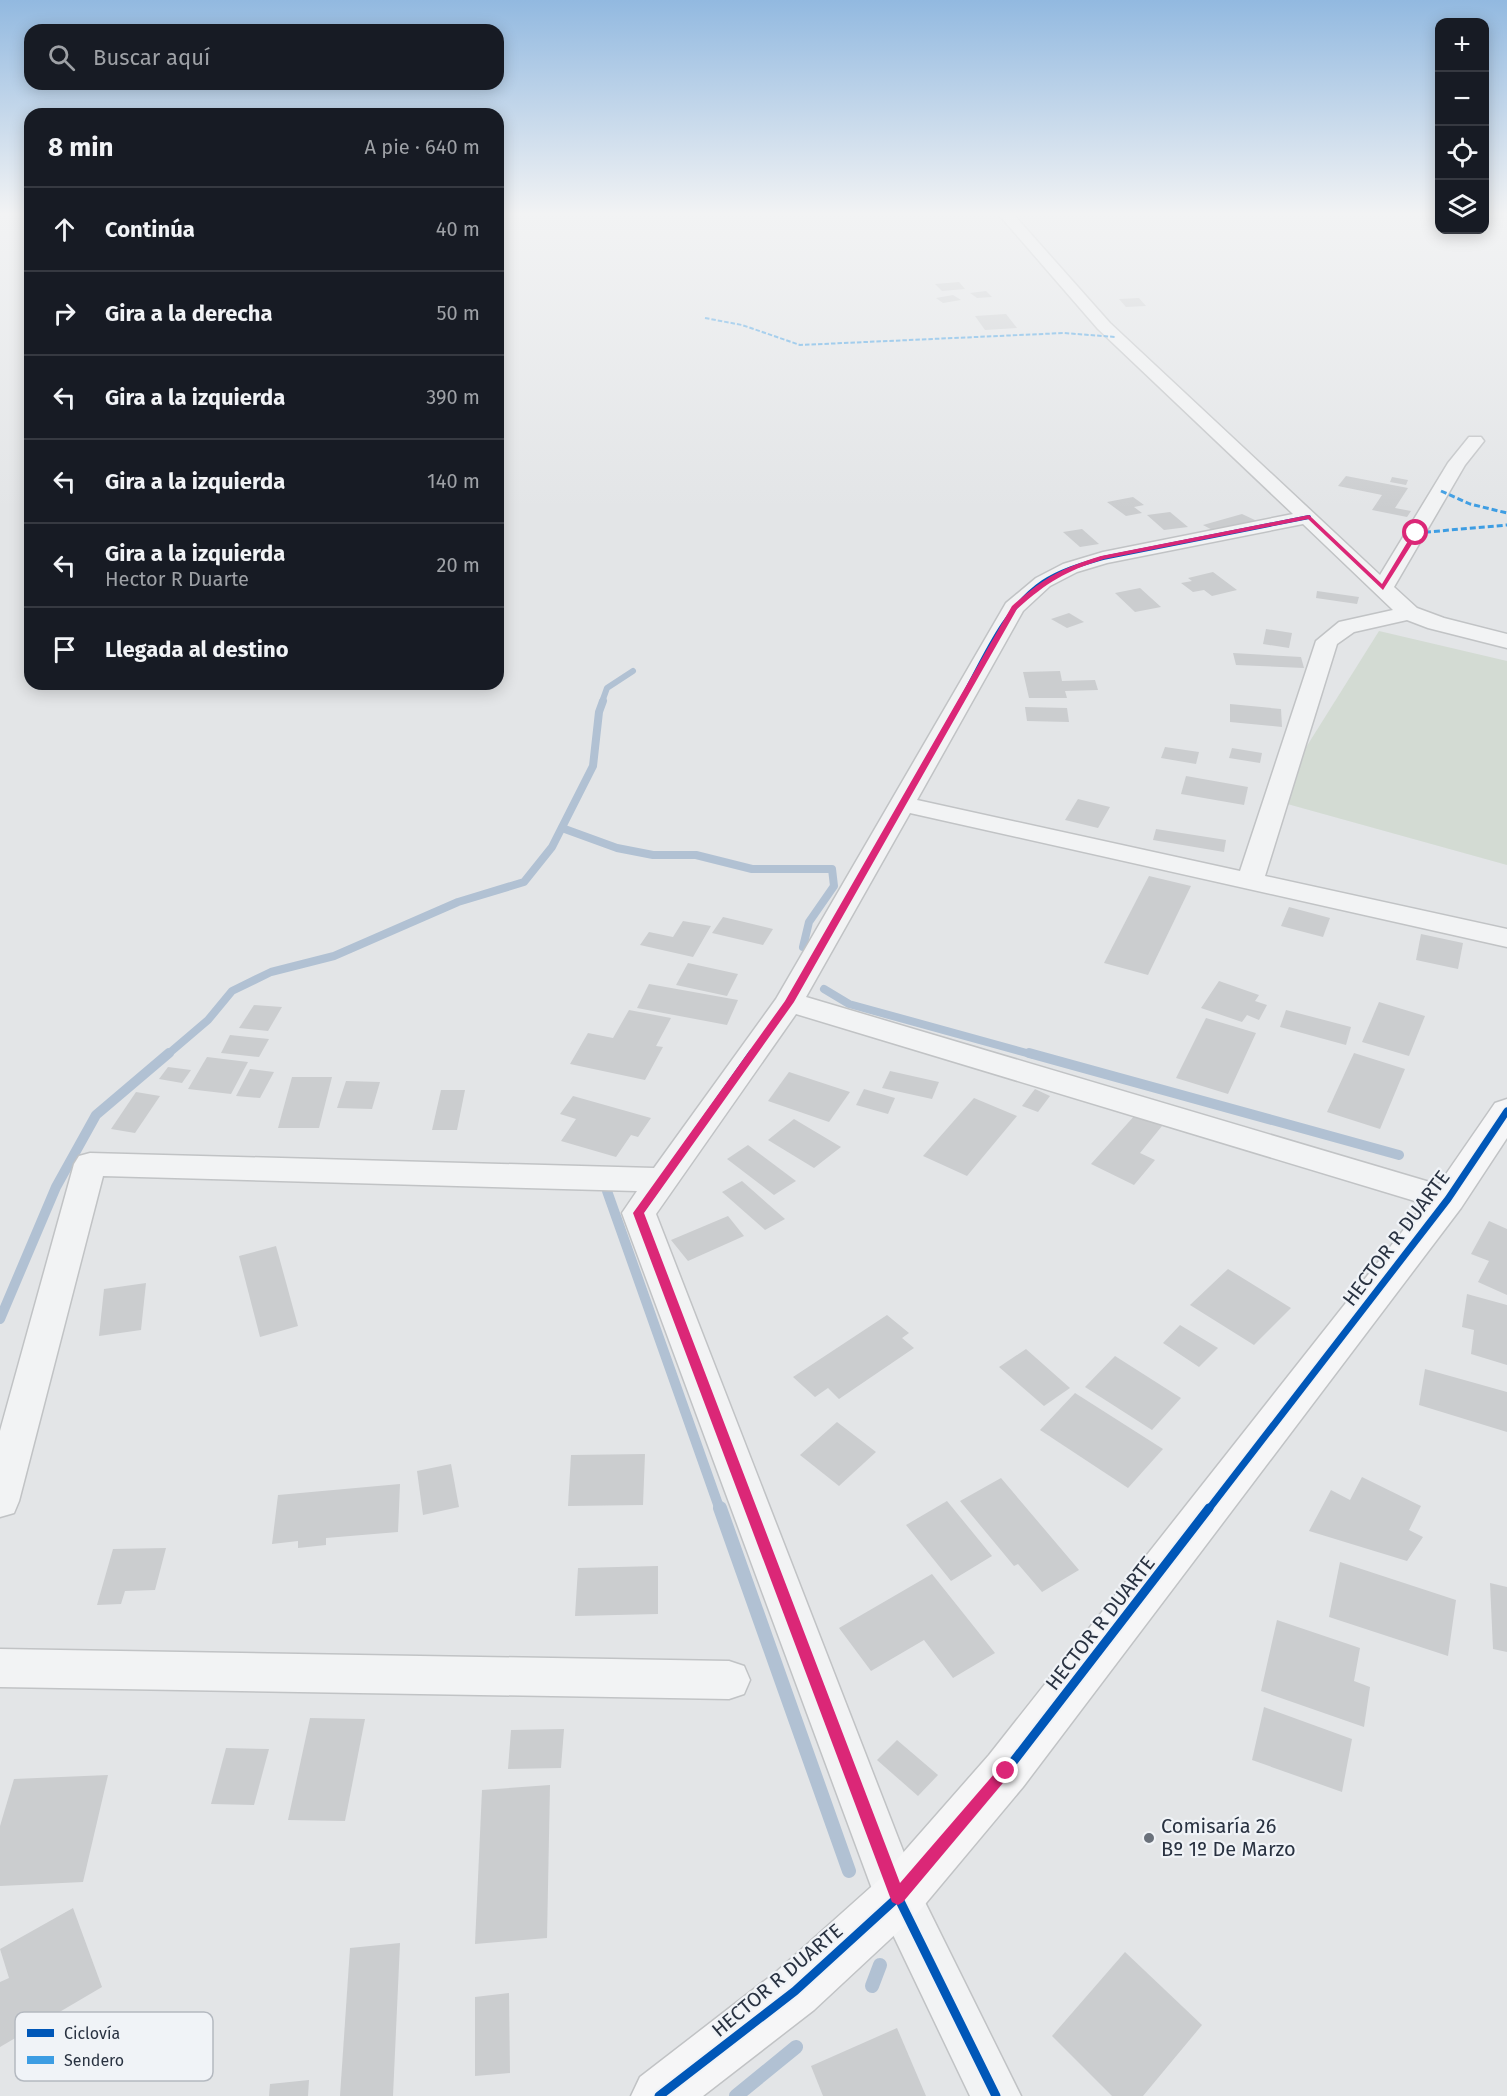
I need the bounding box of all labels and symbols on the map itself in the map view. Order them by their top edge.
route start [1402,519,1428,545]
street label: HECTOR R DUARTE [1337,1166,1455,1310]
street label: HECTOR R DUARTE [1040,1551,1160,1695]
route end [992,1757,1018,1783]
place label: Comisaría 26 Bº 1º De Marzo [1161,1814,1296,1861]
marker: Comisaría 26 Bº 1º De Marzo [1142,1831,1156,1845]
street label: HECTOR R DUARTE [707,1918,847,2042]
legend [15,2012,213,2081]
text: Ciclovía [64,2024,120,2043]
text: Sendero [64,2051,124,2070]

